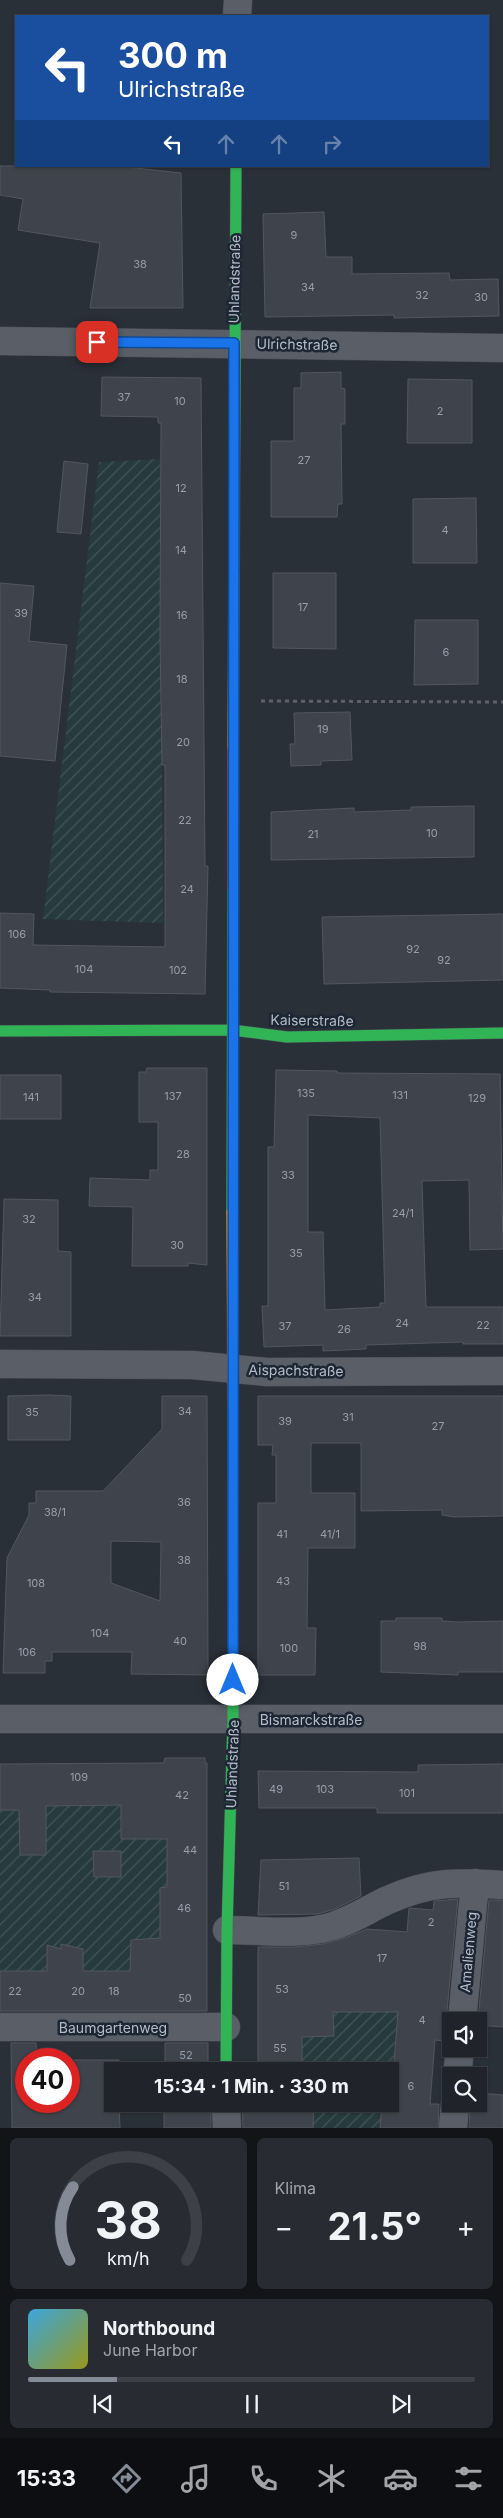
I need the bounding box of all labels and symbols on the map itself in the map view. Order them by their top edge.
house number: 9 [291,228,298,242]
street label: Uhlandstraße [225,235,243,323]
house number: 38 [133,257,147,271]
house number: 34 [301,280,315,294]
house number: 32 [415,288,429,302]
house number: 30 [474,290,488,304]
pin [76,321,118,363]
street label: Ulrichstraße [256,335,338,353]
house number: 37 [117,390,131,404]
house number: 10 [174,394,186,408]
house number: 2 [437,404,443,418]
house number: 27 [298,453,310,467]
house number: 12 [175,481,187,495]
house number: 4 [441,523,449,537]
house number: 14 [175,543,187,557]
house number: 17 [298,600,308,614]
house number: 39 [14,606,28,620]
house number: 16 [176,608,188,622]
house number: 6 [443,645,450,659]
house number: 18 [176,672,188,686]
house number: 19 [317,722,329,736]
house number: 20 [176,735,190,749]
house number: 22 [178,813,192,827]
house number: 10 [426,826,438,840]
house number: 21 [307,827,319,841]
house number: 24 [180,882,194,896]
house number: 106 [8,927,26,941]
house number: 92 [406,942,420,956]
house number: 92 [437,953,451,967]
house number: 104 [75,962,93,976]
house number: 102 [169,963,187,977]
street label: Kaiserstraße [270,1011,354,1029]
house number: 135 [297,1086,315,1100]
house number: 131 [392,1088,408,1102]
house number: 137 [164,1089,182,1103]
house number: 141 [23,1090,39,1104]
house number: 129 [468,1091,486,1105]
house number: 28 [176,1147,190,1161]
house number: 33 [281,1168,295,1182]
house number: 24/1 [392,1206,414,1220]
house number: 32 [22,1212,36,1226]
house number: 30 [170,1238,184,1252]
house number: 35 [289,1246,303,1260]
house number: 34 [28,1290,42,1304]
house number: 24 [395,1316,409,1330]
house number: 22 [476,1318,490,1332]
house number: 37 [278,1319,292,1333]
house number: 26 [337,1322,351,1336]
street label: Aispachstraße [248,1361,344,1379]
house number: 34 [178,1404,192,1418]
house number: 35 [25,1405,39,1419]
house number: 31 [342,1410,354,1424]
house number: 39 [278,1414,292,1428]
house number: 27 [432,1419,444,1433]
house number: 36 [177,1495,191,1509]
house number: 38/1 [44,1505,66,1519]
house number: 41 [276,1527,288,1541]
house number: 41/1 [320,1527,340,1541]
house number: 38 [177,1553,191,1567]
house number: 43 [276,1574,290,1588]
house number: 108 [27,1576,45,1590]
house number: 104 [91,1626,109,1640]
house number: 40 [173,1634,187,1648]
house number: 98 [413,1639,427,1653]
house number: 100 [280,1641,298,1655]
house number: 106 [18,1645,36,1659]
position arrow [206,1653,258,1705]
street label: Bismarckstraße [260,1711,362,1728]
street label: Uhlandstraße [222,1719,242,1809]
house number: 109 [70,1770,88,1784]
house number: 49 [269,1782,283,1796]
house number: 103 [316,1782,334,1796]
house number: 101 [399,1786,415,1800]
house number: 42 [175,1788,189,1802]
house number: 44 [183,1843,197,1857]
house number: 51 [278,1879,290,1893]
house number: 46 [177,1901,191,1915]
street label: Amalienweg [456,1911,480,1993]
house number: 2 [428,1915,434,1929]
house number: 17 [377,1951,387,1965]
house number: 53 [275,1982,289,1996]
house number: 22 [8,1984,22,1998]
house number: 20 [71,1984,85,1998]
house number: 18 [108,1984,120,1998]
house number: 50 [178,1991,192,2005]
house number: 4 [418,2013,426,2027]
street label: Baumgartenweg [59,2019,167,2036]
house number: 55 [273,2041,287,2055]
speed limit sign: 40 [15,2048,80,2113]
house number: 52 [179,2048,193,2062]
house number: 6 [408,2079,415,2093]

